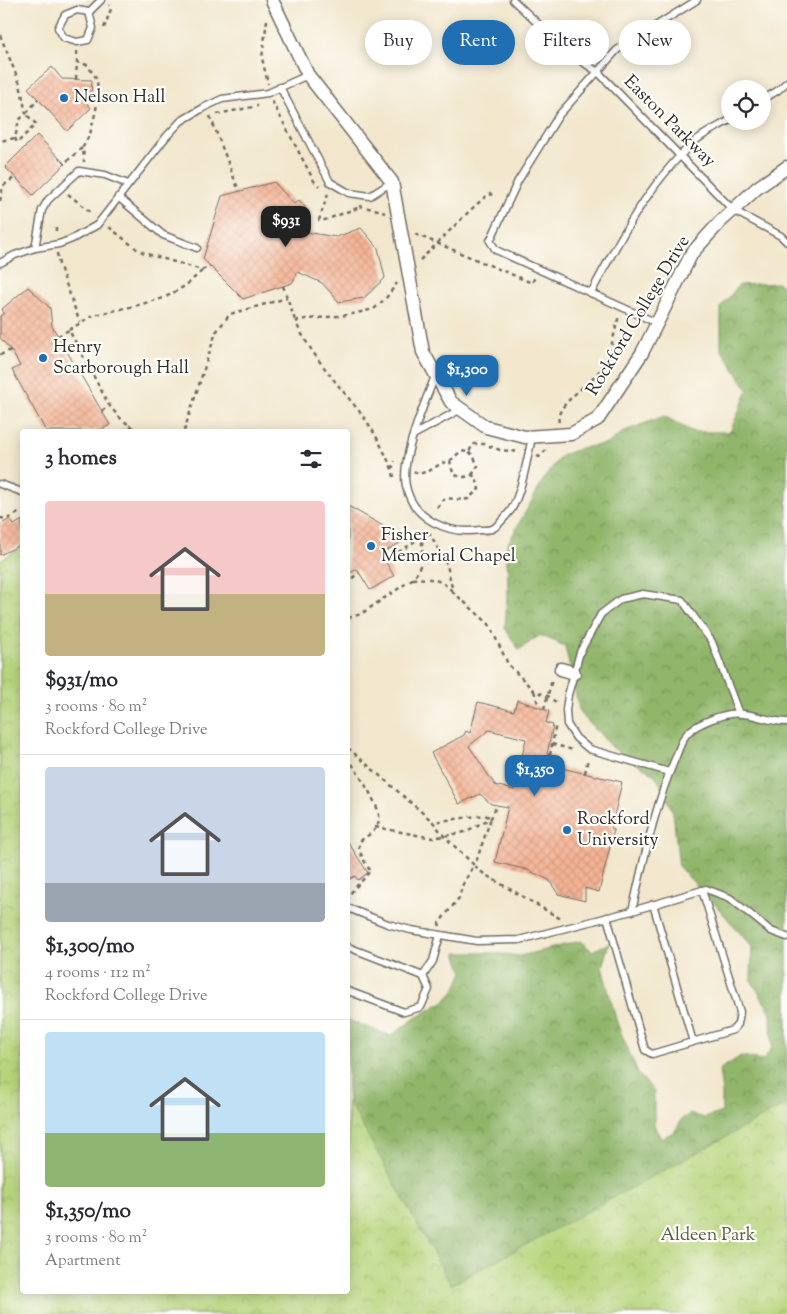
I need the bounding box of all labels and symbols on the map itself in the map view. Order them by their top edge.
street label: Easton Parkway [617,70,721,174]
place label: Nelson Hall [74,85,165,111]
marker: Nelson Hall [58,92,70,104]
pin: $931 [256,206,316,248]
street label: Rockford College Drive [581,231,697,401]
place label: Henry Scarborough Hall [53,335,189,382]
marker: Henry Scarborough Hall [37,352,49,364]
pin: $1,300 [426,354,508,397]
place label: Fisher Memorial Chapel [381,523,516,570]
marker: Fisher Memorial Chapel [365,540,377,552]
pin: $1,350 [494,754,576,797]
place label: Rockford University [577,807,659,854]
marker: Rockford University [561,824,573,836]
park label: Aldeen Park [660,1223,756,1249]

